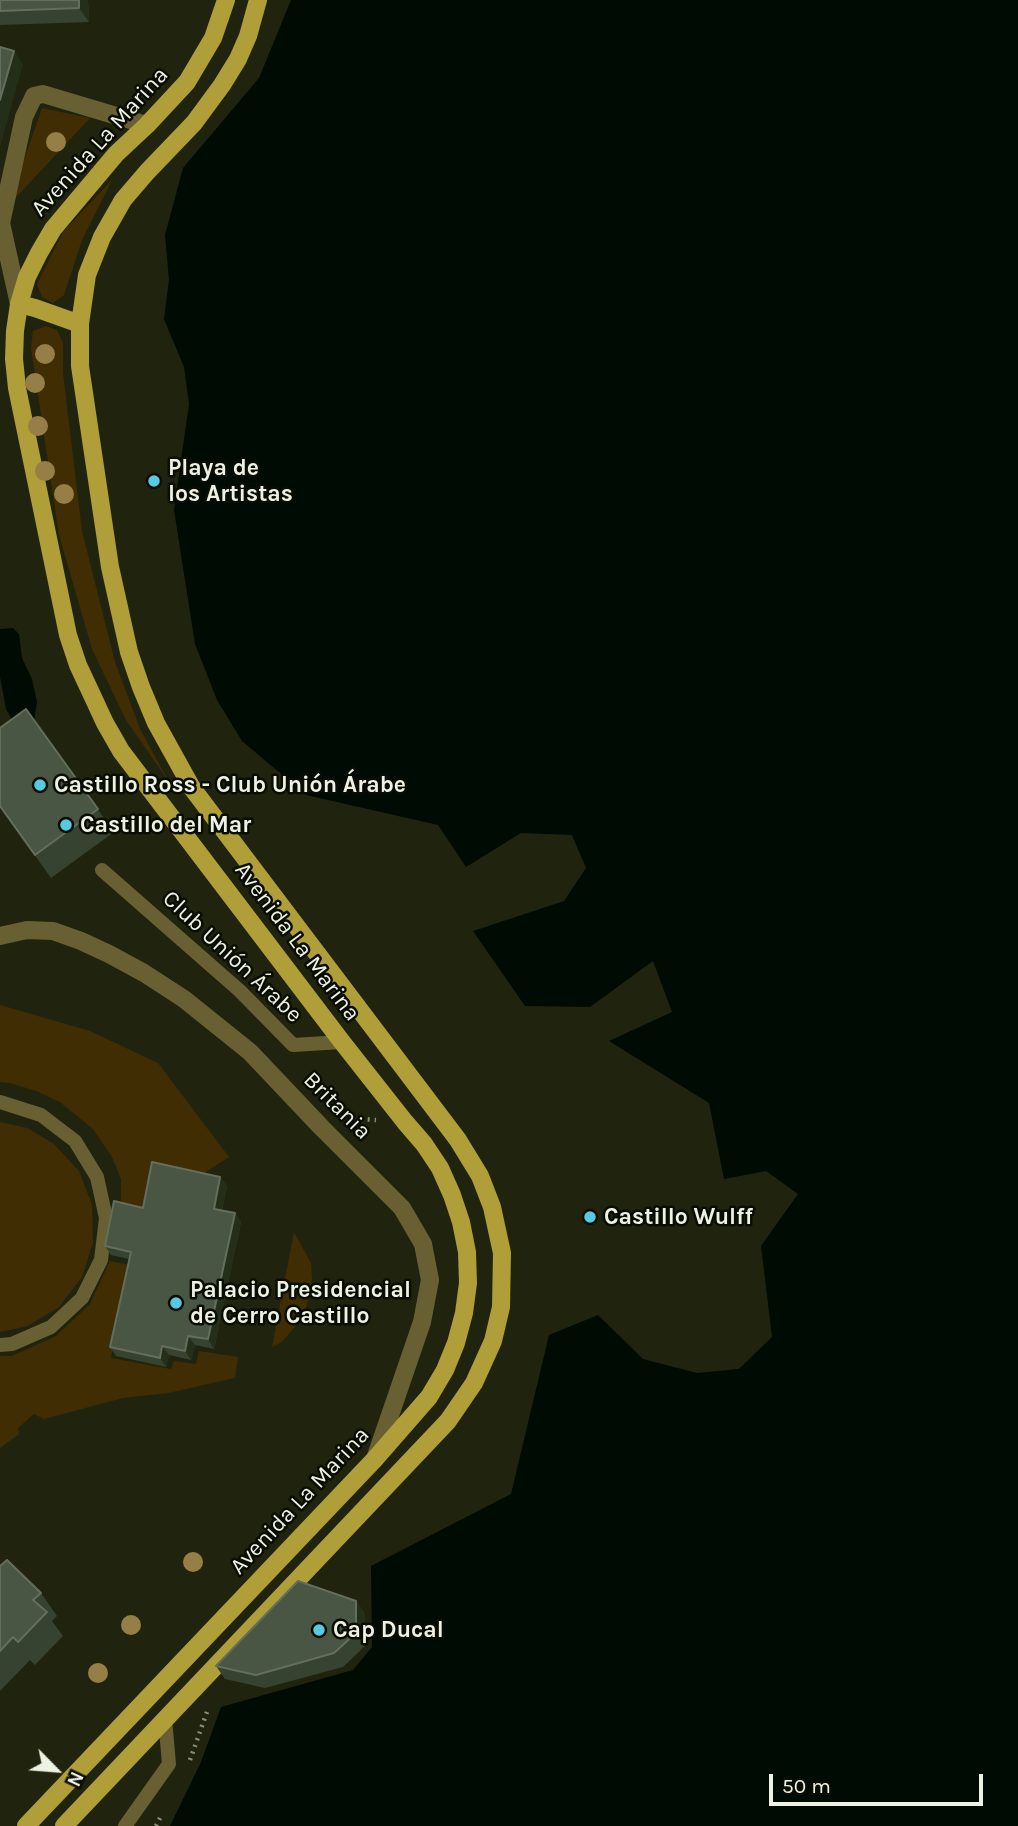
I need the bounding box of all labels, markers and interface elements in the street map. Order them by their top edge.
street label: Avenida La Marina [26,62,174,222]
place label: Playa de los Artistas [168,454,293,508]
marker: Playa de los Artistas [146,473,162,489]
place label: Castillo Ross - Club Unión Árabe [54,771,406,799]
marker: Castillo Ross - Club Unión Árabe [32,777,48,793]
place label: Castillo del Mar [80,811,251,839]
marker: Castillo del Mar [58,817,74,833]
street label: Avenida La Marina [228,857,366,1027]
street label: Club Unión Árabe [156,885,308,1029]
street label: Britania [297,1066,377,1146]
place label: Castillo Wulff [604,1203,753,1231]
marker: Castillo Wulff [582,1209,598,1225]
place label: Palacio Presidencial de Cerro Castillo [190,1276,411,1330]
marker: Palacio Presidencial de Cerro Castillo [168,1295,184,1311]
street label: Avenida La Marina [225,1422,375,1580]
place label: Cap Ducal [333,1616,444,1644]
marker: Cap Ducal [311,1622,327,1638]
north arrow [21,1735,91,1805]
scale bar [773,1759,986,1803]
text: N [62,1768,88,1790]
text: 50 m [782,1774,831,1798]

